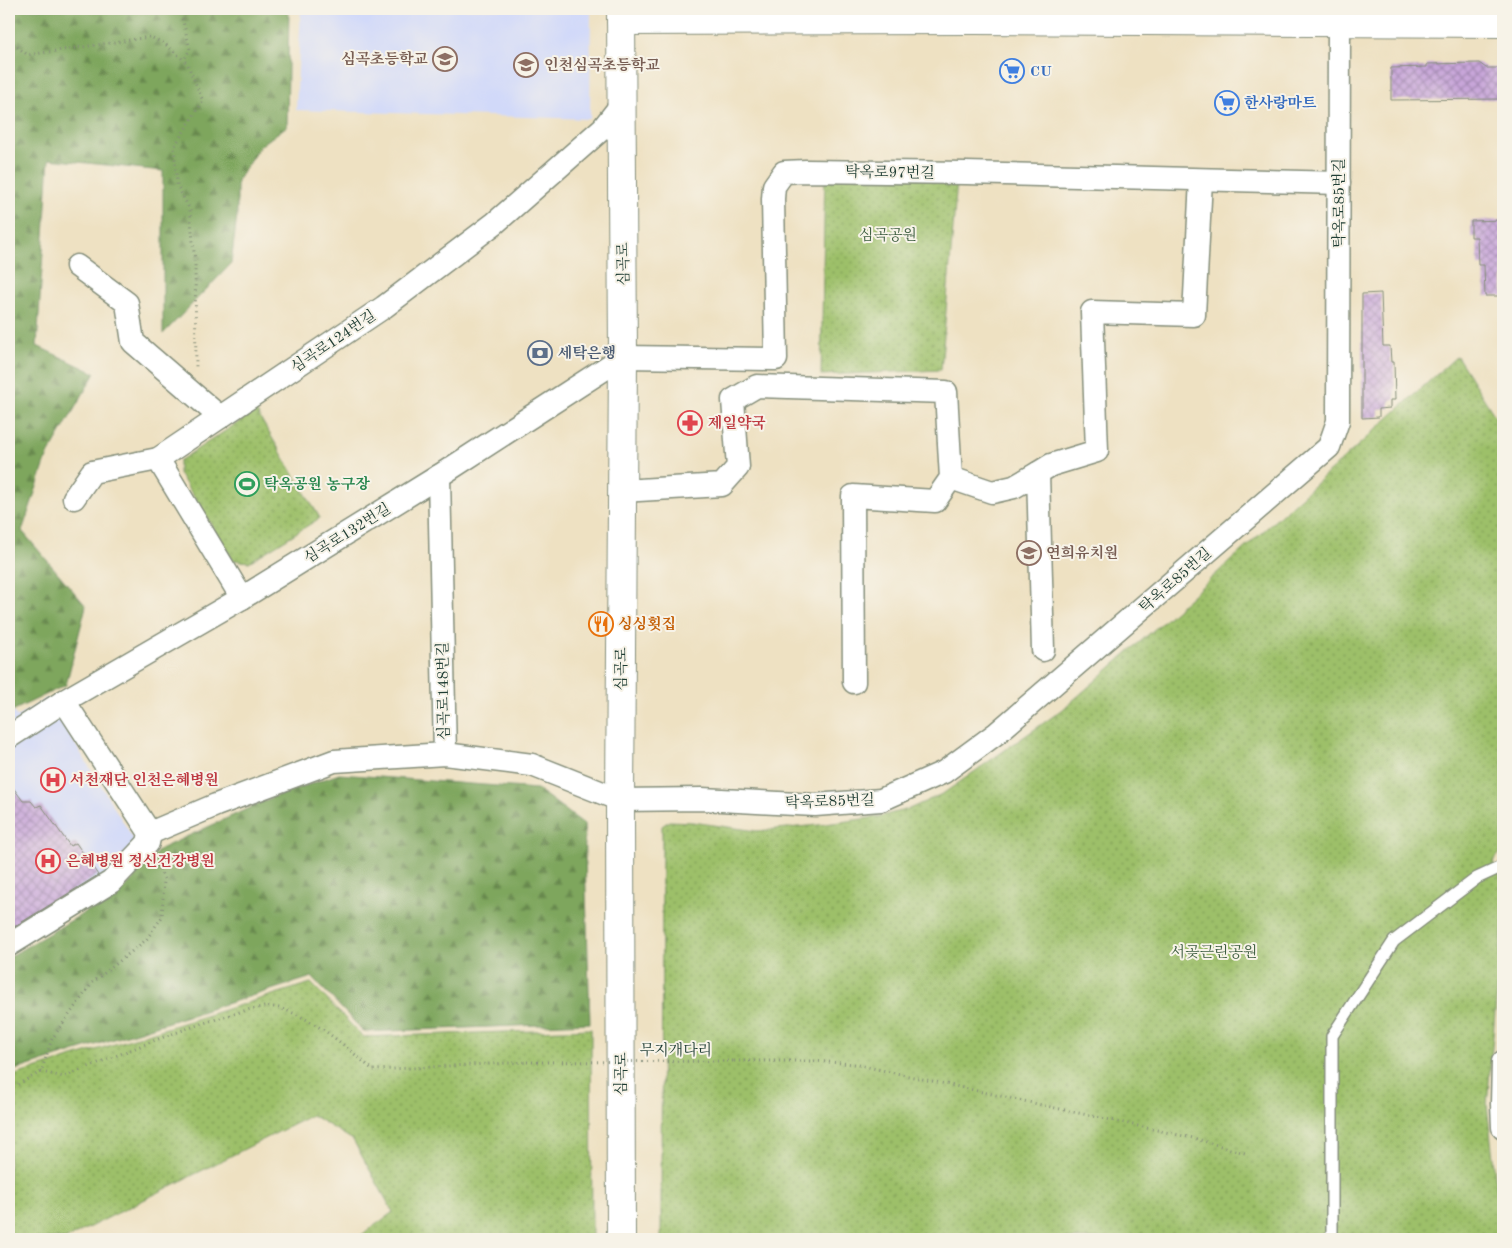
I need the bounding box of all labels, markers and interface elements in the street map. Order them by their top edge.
school or university icon: 심곡초등학교 [432,46,458,72]
place label: 심곡초등학교 [341,50,428,68]
school or university icon: 인천심곡초등학교 [513,52,539,78]
place label: 인천심곡초등학교 [544,56,660,74]
supermarket icon: CU [999,58,1025,84]
place label: CU [1030,65,1052,80]
supermarket icon: 한사랑마트 [1214,90,1240,116]
place label: 한사랑마트 [1244,94,1317,112]
street label: 탁옥로85번길 [1331,158,1348,248]
street label: 탁옥로97번길 [845,163,935,182]
park label: 심곡공원 [859,227,917,244]
street label: 심곡로 [615,242,632,286]
street label: 심곡로124번길 [288,307,379,376]
bank icon: 세탁은행 [527,340,553,366]
place label: 세탁은행 [558,344,616,362]
pharmacy icon: 제일약국 [677,410,703,436]
place label: 제일약국 [708,414,766,432]
sports icon: 탁옥공원 농구장 [234,471,260,497]
place label: 탁옥공원 농구장 [264,475,370,493]
street label: 심곡로132번길 [301,500,394,567]
school or university icon: 연희유치원 [1016,540,1042,566]
place label: 연희유치원 [1046,544,1118,562]
street label: 탁옥로85번길 [1136,544,1215,616]
restaurant icon: 싱싱횟집 [588,611,614,637]
place label: 싱싱횟집 [618,615,676,633]
street label: 심곡로148번길 [434,642,453,740]
street label: 심곡로 [613,647,630,691]
hospital icon: 서천재단 인천은혜병원 [40,767,66,793]
place label: 서천재단 인천은혜병원 [70,771,219,789]
street label: 탁옥로85번길 [785,791,875,812]
hospital icon: 은혜병원 정신건강병원 [35,848,61,874]
place label: 은혜병원 정신건강병원 [66,852,215,870]
park label: 서곶근린공원 [1171,944,1257,961]
street label: 무지개다리 [640,1042,712,1059]
street label: 심곡로 [613,1052,630,1096]

